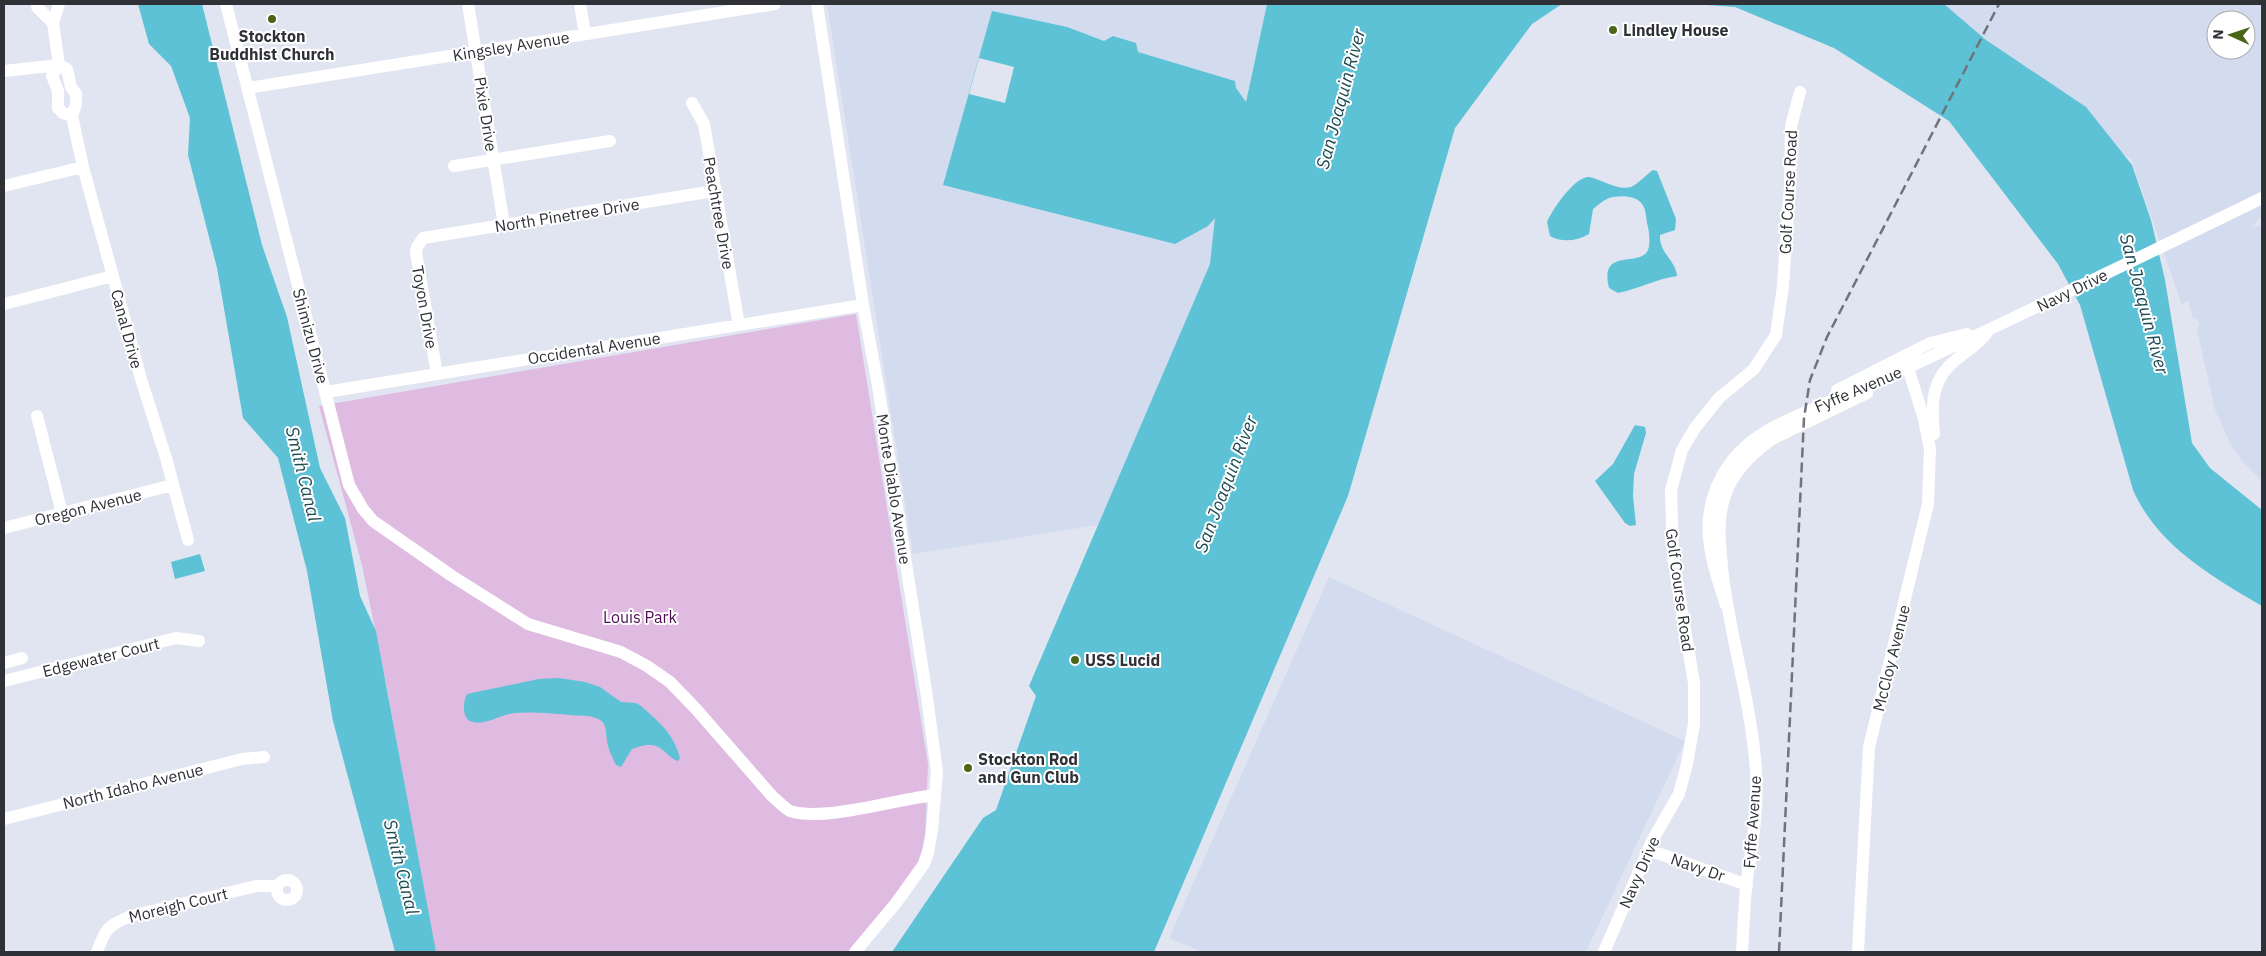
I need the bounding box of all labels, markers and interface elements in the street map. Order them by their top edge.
north arrow [2206,10,2256,60]
marker: Stockton Buddhist Church [266,13,278,25]
place label: Lindley House [1623,20,1729,40]
marker: Lindley House [1607,24,1619,36]
place label: Stockton Buddhist Church [209,26,335,64]
water label: San Joaquin River [1311,26,1370,172]
street label: Kingsley Avenue [451,27,571,65]
text: N [2209,29,2227,40]
street label: Pixie Drive [470,75,502,153]
street label: Golf Course Road [1775,129,1801,255]
street label: Peachtree Drive [699,155,739,271]
street label: North Pinetree Drive [493,194,641,236]
water label: San Joaquin River [2115,231,2174,377]
street label: Toyon Drive [408,264,442,350]
street label: Navy Drive [2033,264,2111,316]
street label: Shimizu Drive [289,286,333,386]
street label: Canal Drive [107,287,147,371]
street label: Occidental Avenue [526,328,662,368]
street label: Fyffe Avenue [1811,362,1905,416]
street label: Monte Diablo Avenue [872,412,916,566]
water label: San Joaquin River [1189,412,1262,555]
water label: Smith Canal [281,424,326,524]
street label: Oregon Avenue [32,484,144,530]
street label: Golf Course Road [1661,527,1699,653]
street label: McCloy Avenue [1868,602,1914,713]
park label: Louis Park [603,607,677,627]
street label: Edgewater Court [40,633,162,681]
place label: USS Lucid [1085,650,1160,670]
marker: USS Lucid [1069,654,1081,666]
place label: Stockton Rod and Gun Club [978,749,1079,787]
street label: North Idaho Avenue [61,759,206,813]
marker: Stockton Rod and Gun Club [962,762,974,774]
street label: Fyffe Avenue [1739,775,1765,869]
water label: Smith Canal [379,817,424,917]
street label: Navy Drive [1614,833,1664,911]
street label: Navy Dr [1668,848,1728,886]
street label: Moreigh Court [126,883,230,927]

